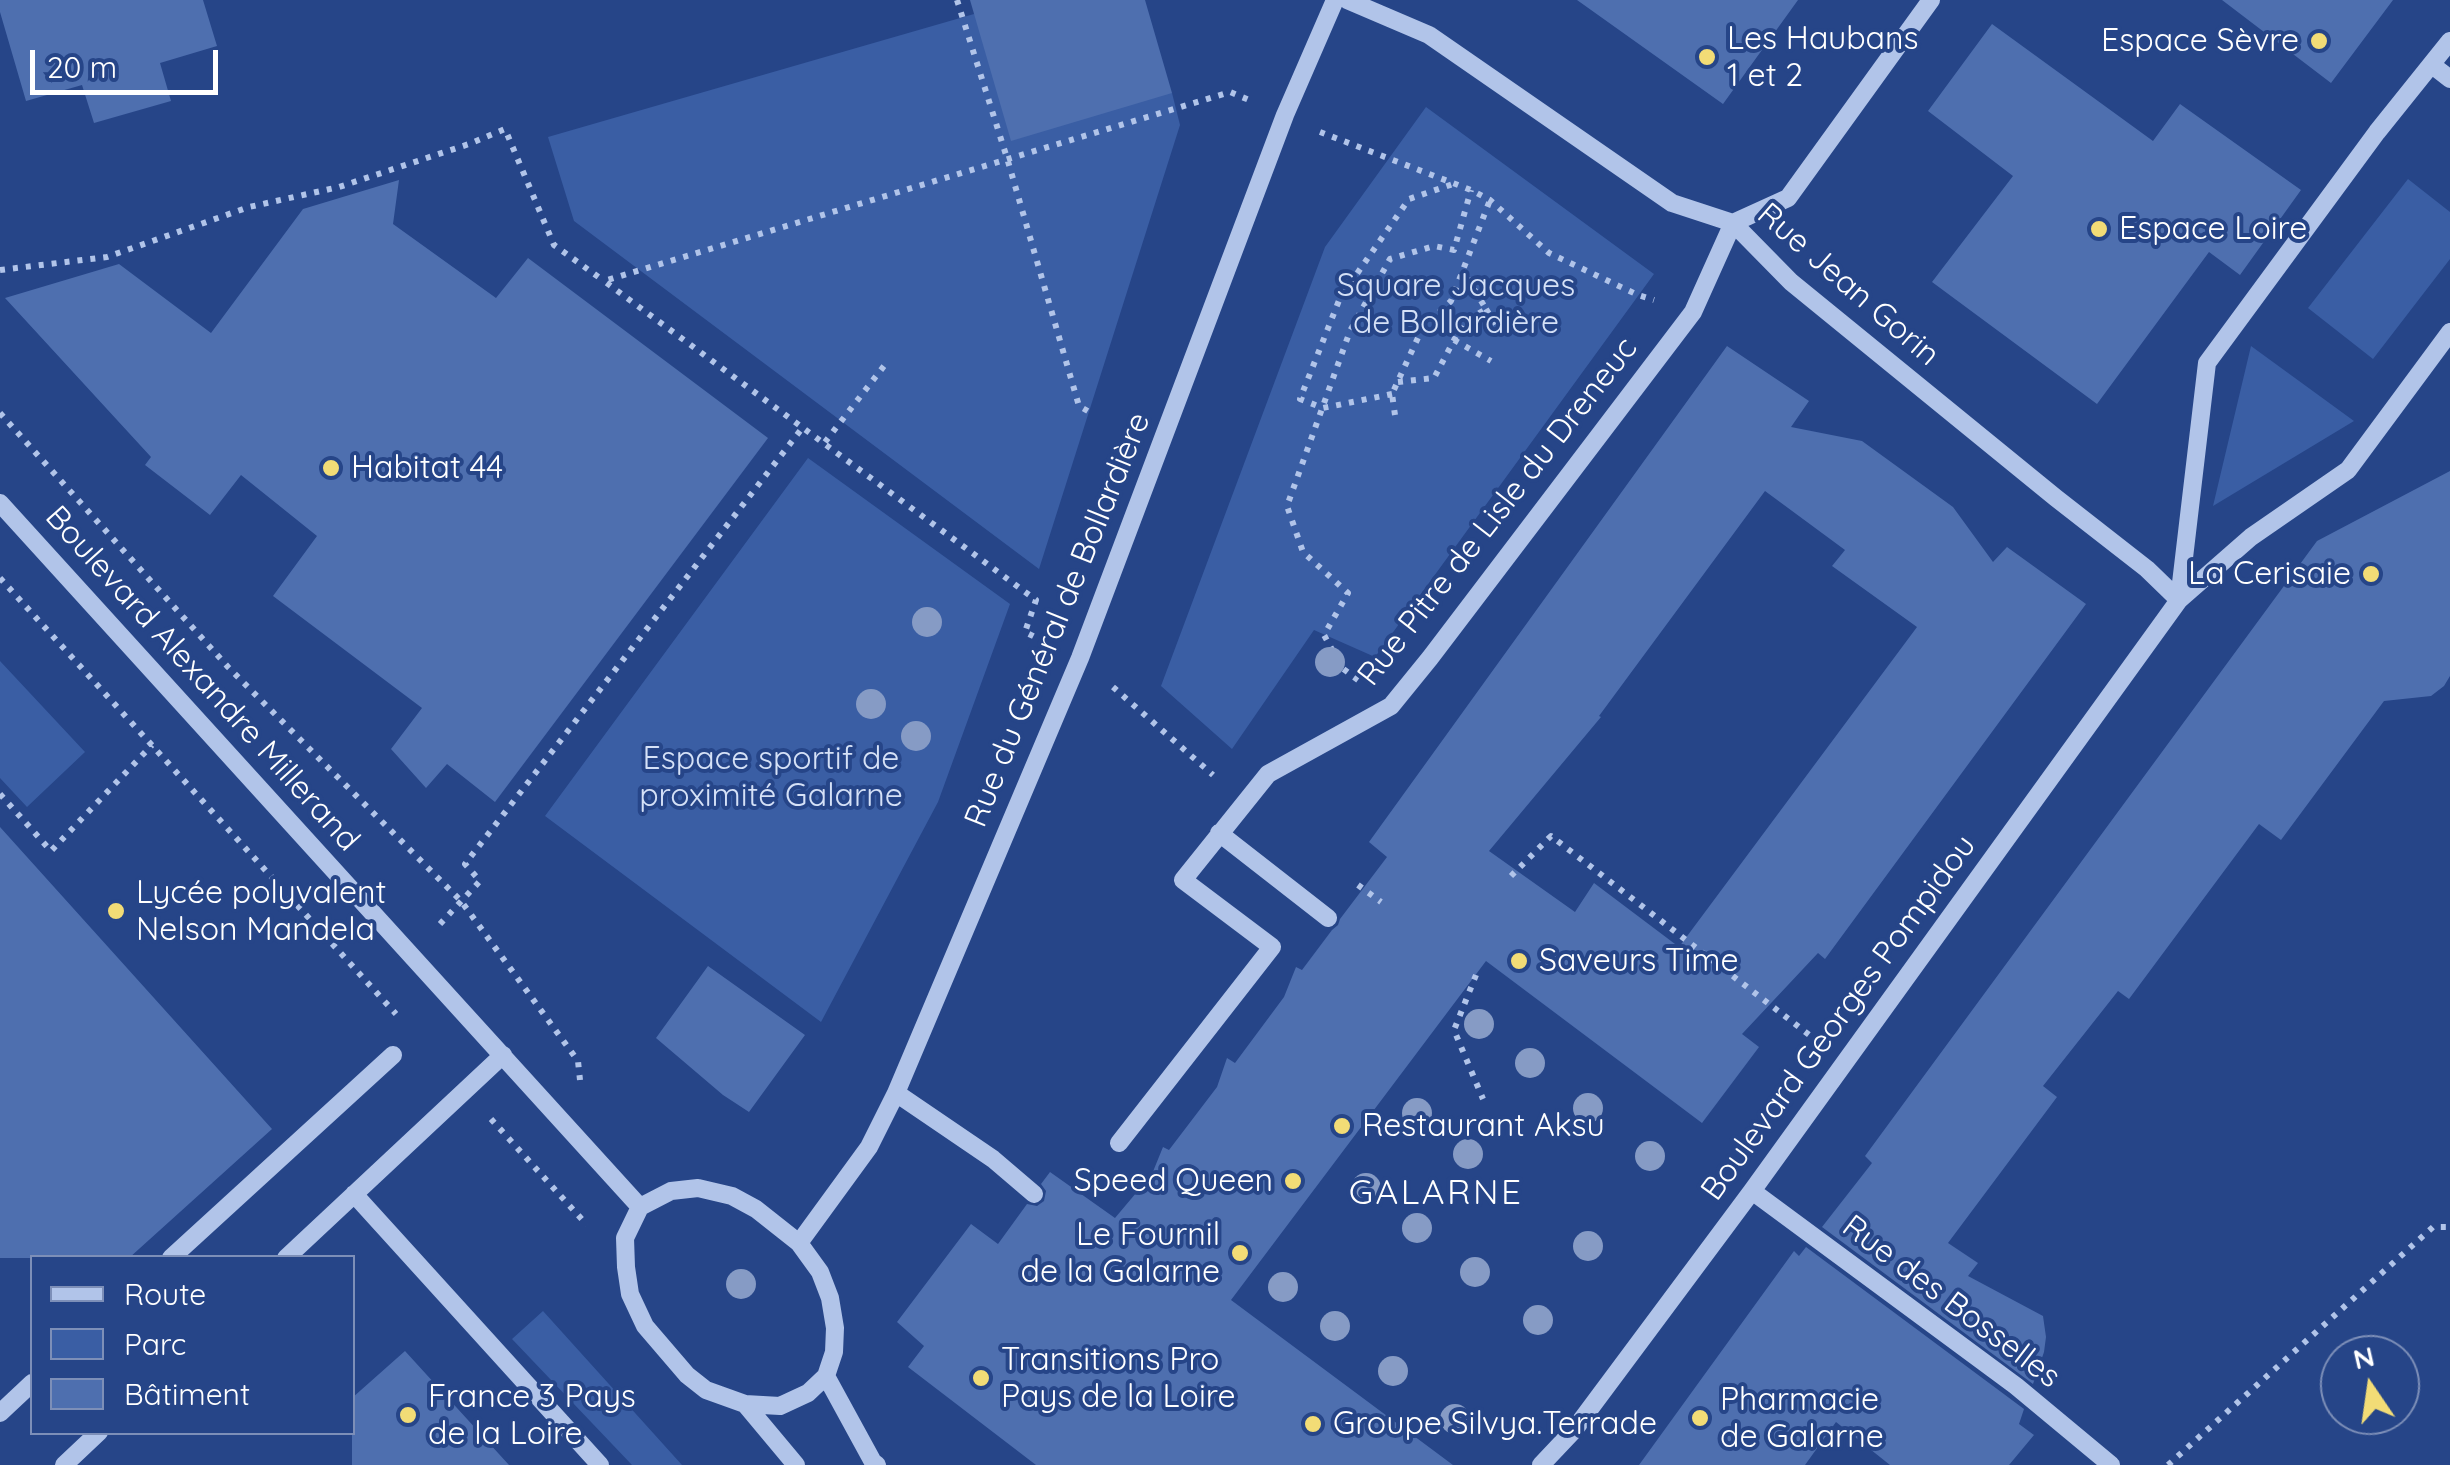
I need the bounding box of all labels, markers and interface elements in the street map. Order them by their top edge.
place label: Les Haubans 1 et 2 [1727,20,1918,95]
place label: Espace Sèvre [2101,22,2299,60]
scale bar [35,30,222,92]
marker: Espace Sèvre [2308,30,2330,52]
marker: Les Haubans 1 et 2 [1696,46,1718,68]
text: 20 m [47,48,117,86]
street label: Rue Jean Gorin [1749,196,1947,374]
place label: Espace Loire [2119,210,2307,248]
marker: Espace Loire [2088,218,2110,240]
park label: Square Jacques de Bollardière [1337,267,1575,342]
street label: Rue Pitre de Lisle du Dreneuc [1350,330,1646,694]
street label: Rue du Général de Bollardière [957,407,1159,833]
place label: Habitat 44 [351,449,503,487]
marker: Habitat 44 [320,457,342,479]
street label: Boulevard Alexandre Millerand [37,499,367,859]
place label: La Cerisaie [2188,555,2351,593]
marker: La Cerisaie [2360,563,2382,585]
park label: Espace sportif de proximité Galarne [639,740,903,815]
street label: Boulevard Georges Pompidou [1693,828,1985,1208]
place label: Lycée polyvalent Nelson Mandela [136,874,386,949]
marker: Lycée polyvalent Nelson Mandela [105,900,127,922]
place label: Saveurs Time [1539,942,1739,980]
marker: Saveurs Time [1508,950,1530,972]
place label: Restaurant Aksu [1362,1107,1605,1145]
marker: Restaurant Aksu [1331,1115,1353,1137]
place label: Speed Queen [1074,1162,1273,1200]
marker: Speed Queen [1282,1170,1304,1192]
district label: GALARNE [1349,1172,1523,1214]
street label: Rue des Bosselles [1834,1208,2068,1396]
place label: Le Fournil de la Galarne [1021,1216,1220,1291]
marker: Le Fournil de la Galarne [1229,1242,1251,1264]
legend [30,1255,355,1435]
text: Route [124,1275,206,1313]
text: Parc [124,1325,186,1363]
north arrow [2320,1335,2420,1435]
text: N [2350,1338,2378,1377]
place label: Transitions Pro Pays de la Loire [1001,1341,1235,1416]
marker: Transitions Pro Pays de la Loire [970,1367,992,1389]
text: Bâtiment [124,1375,250,1413]
place label: France 3 Pays de la Loire [428,1378,636,1453]
place label: Pharmacie de Galarne [1720,1381,1884,1456]
marker: France 3 Pays de la Loire [397,1404,419,1426]
place label: Groupe Silvya.Terrade [1333,1405,1657,1443]
marker: Pharmacie de Galarne [1689,1407,1711,1429]
marker: Groupe Silvya.Terrade [1302,1413,1324,1435]

